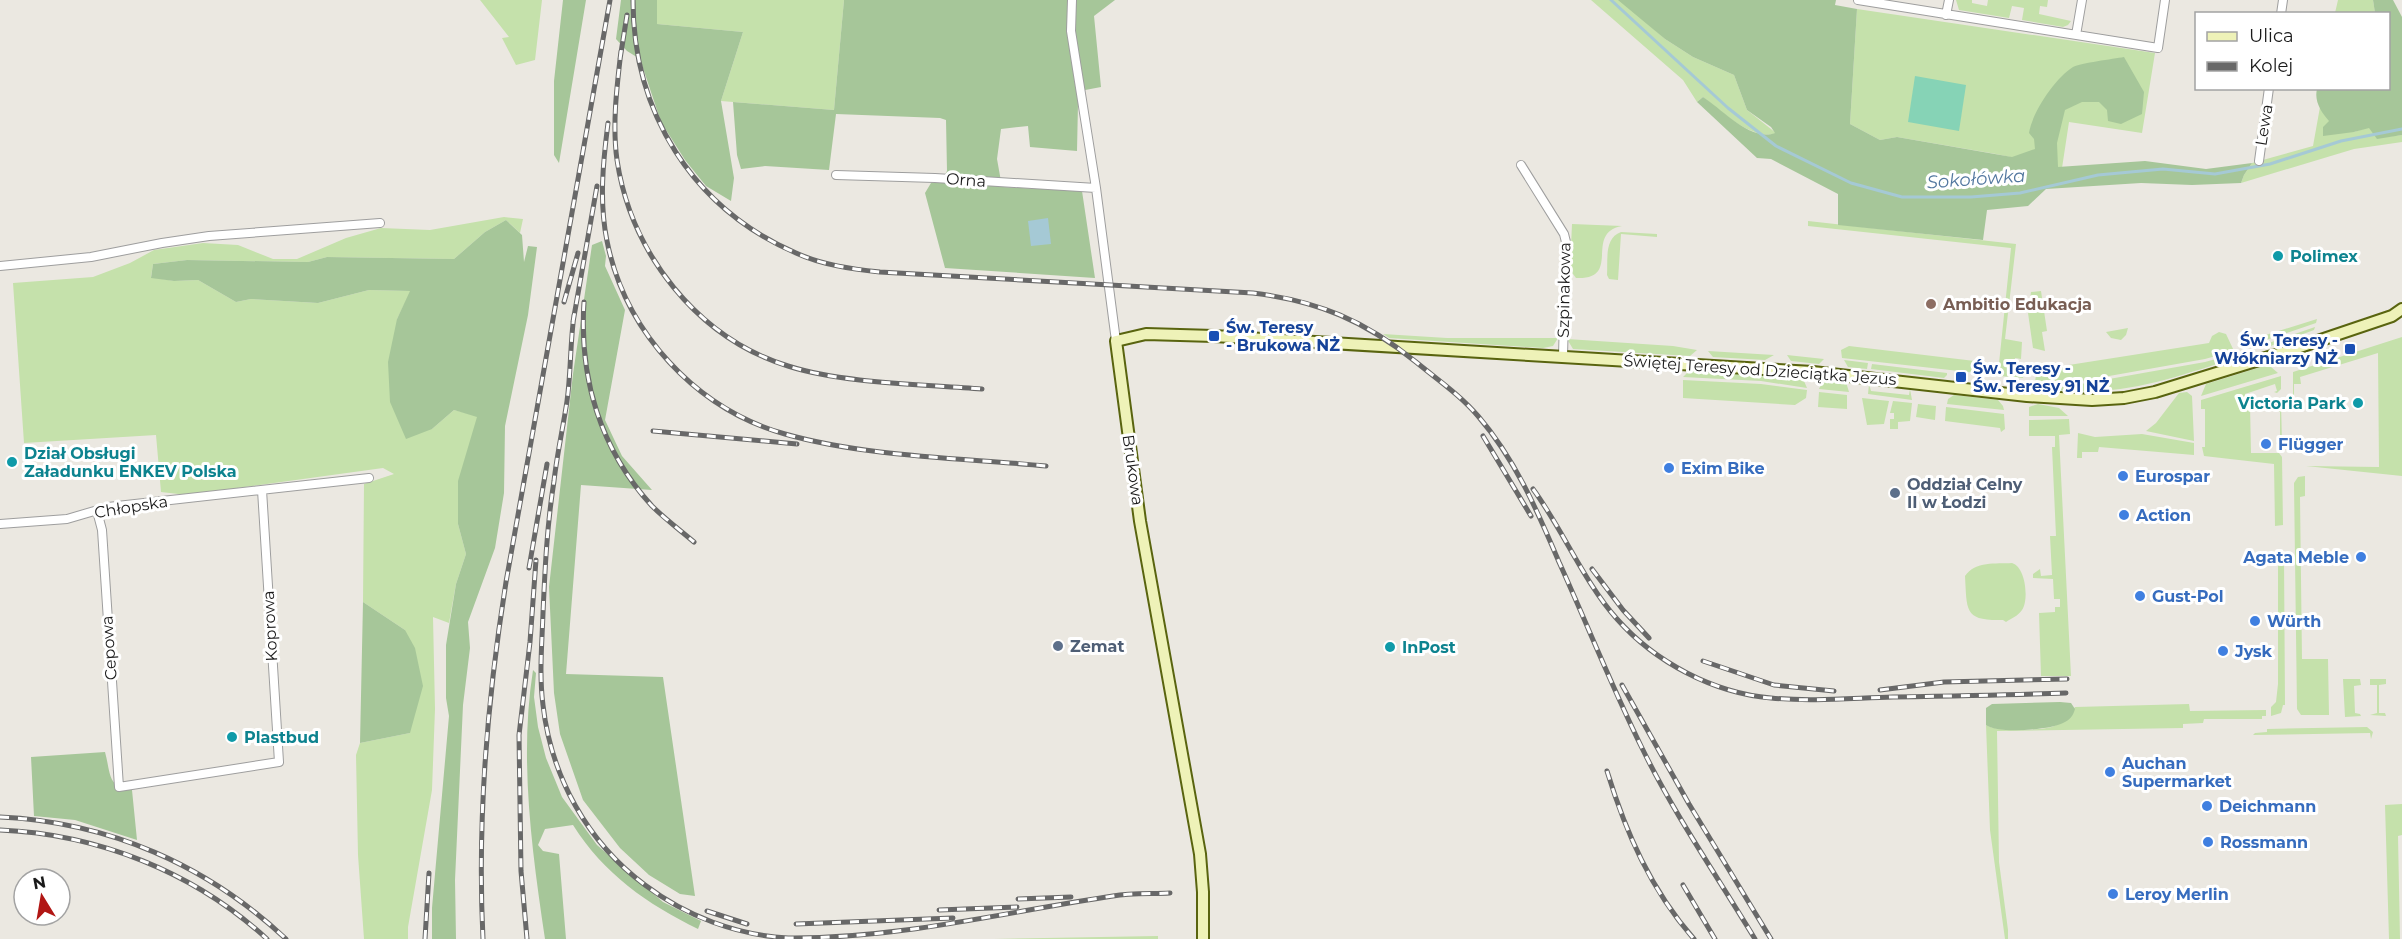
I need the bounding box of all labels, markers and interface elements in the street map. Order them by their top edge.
legend [2195,12,2390,90]
text: Ulica [2249,25,2294,47]
text: Kolej [2249,55,2293,77]
street label: Lewa [2251,103,2277,147]
water label: Sokołówka [1926,165,2026,193]
street label: Orna [945,169,987,191]
street label: Szpinakowa [1554,242,1574,338]
place label: Polimex [2290,247,2358,266]
marker: Polimex [2271,249,2285,263]
place label: Ambitio Edukacja [1942,295,2092,314]
marker: Ambitio Edukacja [1924,297,1938,311]
place label: Św. Teresy - Brukowa NŻ [1226,318,1340,355]
marker: Św. Teresy - Brukowa NŻ [1207,329,1221,343]
place label: Św. Teresy - Włókniarzy NŻ [2214,331,2338,368]
marker: Św. Teresy - Włókniarzy NŻ [2343,342,2357,356]
street label: Świętej Teresy od Dzieciątka Jezus [1623,351,1897,389]
place label: Św. Teresy - Św. Teresy 91 NŻ [1973,359,2110,396]
marker: Św. Teresy - Św. Teresy 91 NŻ [1954,370,1968,384]
place label: Victoria Park [2237,394,2347,413]
marker: Victoria Park [2351,396,2365,410]
street label: Brukowa [1119,433,1147,507]
place label: Flügger [2278,435,2344,454]
marker: Flügger [2259,437,2273,451]
place label: Dział Obsługi Załadunku ENKEV Polska [24,444,237,481]
marker: Dział Obsługi Załadunku ENKEV Polska [5,455,19,469]
place label: Exim Bike [1681,459,1765,478]
marker: Exim Bike [1662,461,1676,475]
place label: Eurospar [2135,467,2210,486]
marker: Eurospar [2116,469,2130,483]
place label: Oddział Celny II w Łodzi [1907,475,2023,512]
marker: Oddział Celny II w Łodzi [1888,486,1902,500]
street label: Chłopska [93,492,169,522]
place label: Action [2135,506,2191,525]
marker: Action [2117,508,2131,522]
place label: Agata Meble [2242,548,2349,567]
marker: Agata Meble [2354,550,2368,564]
place label: Gust-Pol [2152,587,2224,606]
marker: Gust-Pol [2133,589,2147,603]
street label: Koprowa [259,590,281,662]
place label: Würth [2267,612,2321,631]
marker: Würth [2248,614,2262,628]
street label: Cepowa [97,615,121,681]
place label: Zemat [1070,637,1124,656]
place label: InPost [1402,638,1456,657]
marker: Zemat [1051,639,1065,653]
marker: InPost [1383,640,1397,654]
place label: Jysk [2234,642,2273,661]
marker: Jysk [2216,644,2230,658]
place label: Plastbud [244,728,319,747]
marker: Plastbud [225,730,239,744]
place label: Auchan Supermarket [2121,754,2232,791]
marker: Auchan Supermarket [2103,765,2117,779]
place label: Deichmann [2219,797,2316,816]
marker: Deichmann [2200,799,2214,813]
place label: Rossmann [2220,833,2308,852]
marker: Rossmann [2201,835,2215,849]
north arrow [12,867,72,927]
text: N [31,872,47,893]
place label: Leroy Merlin [2125,885,2229,904]
marker: Leroy Merlin [2106,887,2120,901]

